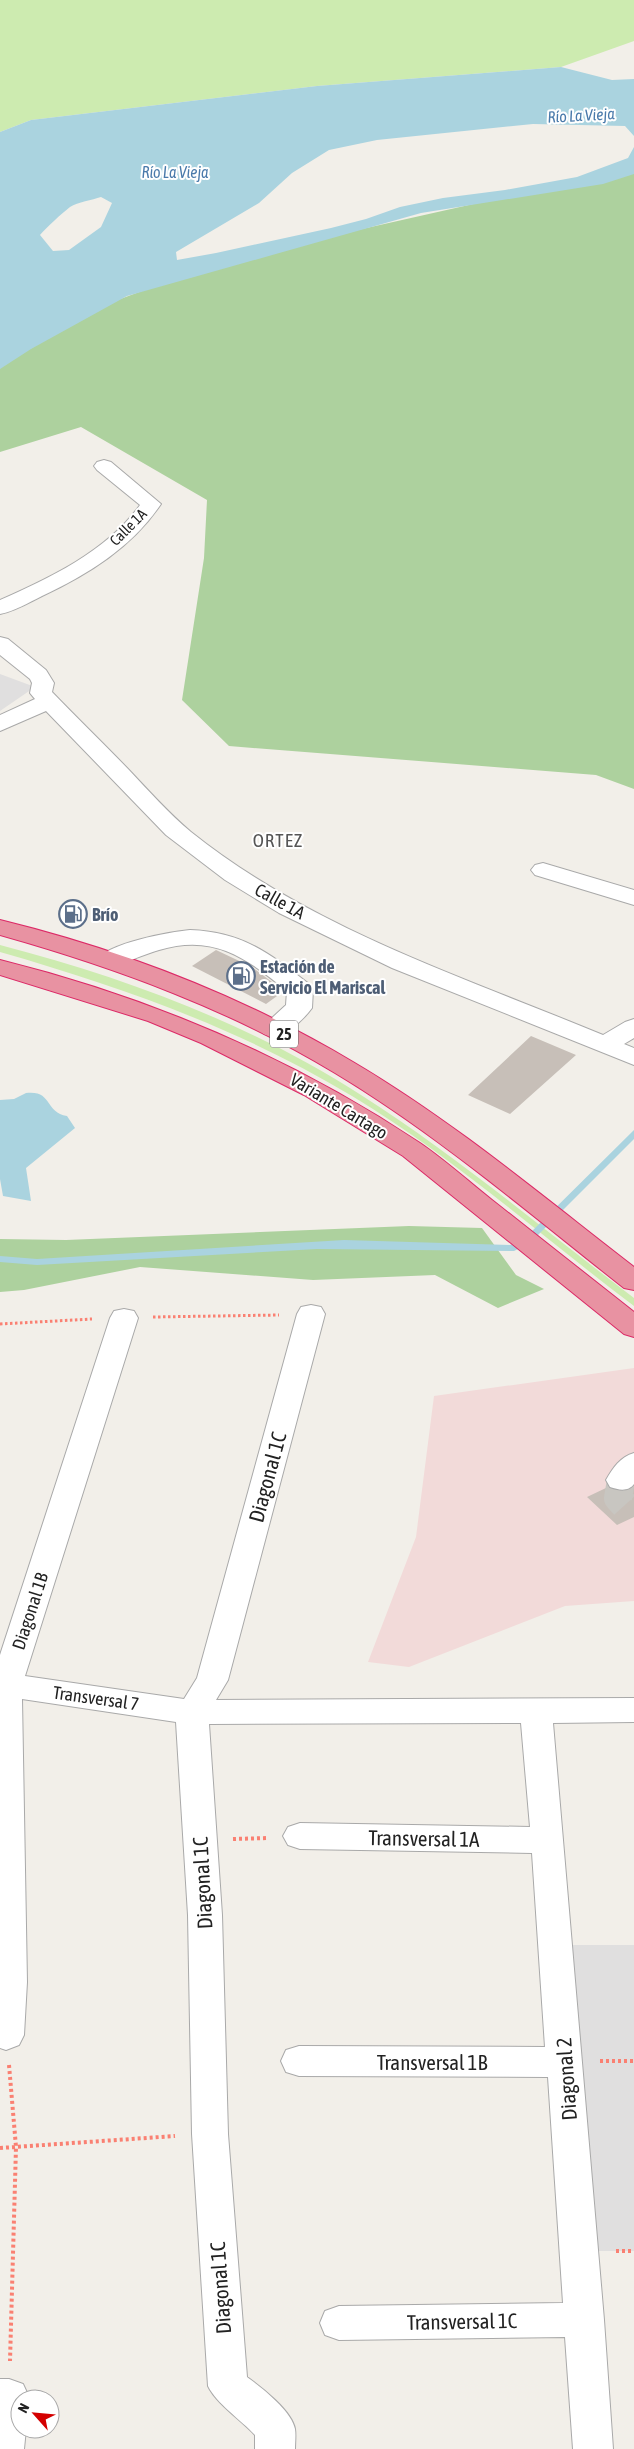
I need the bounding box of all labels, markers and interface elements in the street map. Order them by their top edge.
water label: Río La Vieja [547,104,616,127]
water label: Río La Vieja [141,163,209,182]
street label: Calle 1A [106,505,150,549]
district label: ORTEZ [253,829,303,851]
street label: Calle 1A [251,879,309,923]
fuel station icon: Brío [58,899,88,929]
place label: Brío [92,904,118,925]
place label: Estación de Servicio El Mariscal [260,956,385,998]
fuel station icon: Estación de Servicio El Mariscal [226,961,256,991]
road number: 25 [270,1021,298,1048]
street label: Variante Cartago [287,1069,391,1143]
street label: Diagonal 1C [243,1429,291,1525]
street label: Diagonal 1B [8,1569,52,1652]
street label: Transversal 7 [52,1682,140,1714]
street label: Transversal 1A [368,1825,480,1851]
street label: Diagonal 1C [188,1836,216,1930]
street label: Diagonal 2 [551,2037,581,2121]
street label: Transversal 1B [377,2050,487,2074]
street label: Diagonal 1C [205,2240,235,2335]
street label: Transversal 1C [407,2308,518,2334]
north arrow [10,2389,60,2439]
text: N [14,2401,32,2415]

